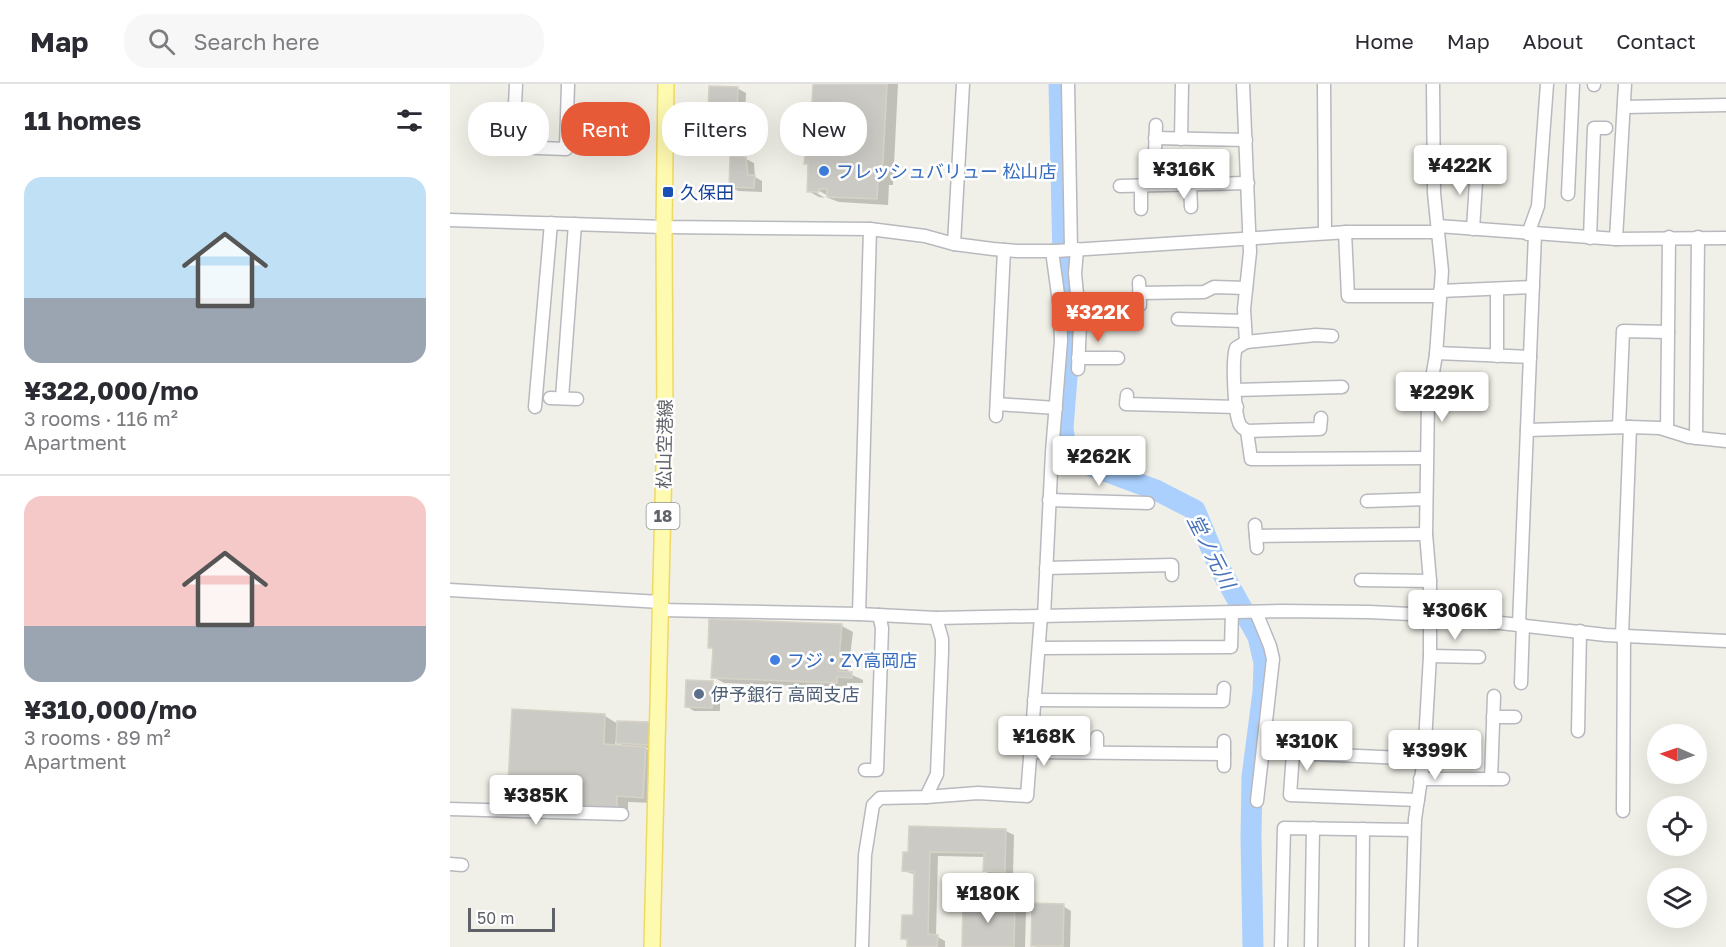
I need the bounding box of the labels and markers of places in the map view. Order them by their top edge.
pin: ¥422K [1418,145,1502,196]
pin: ¥316K [1142,149,1226,200]
place label: フレッシュバリュー 松山店 [836,160,1057,182]
marker: フレッシュバリュー 松山店 [817,164,831,178]
place label: 久保田 [680,181,734,203]
marker: 久保田 [661,185,675,199]
pin: ¥322K [1056,292,1140,343]
pin: ¥229K [1400,372,1484,423]
pin: ¥262K [1057,436,1141,487]
pin: ¥306K [1413,590,1497,641]
place label: フジ・ZY高岡店 [787,649,917,671]
marker: フジ・ZY高岡店 [768,653,782,667]
place label: 伊予銀行 高岡支店 [711,683,860,705]
marker: 伊予銀行 高岡支店 [692,687,706,701]
pin: ¥168K [1002,716,1086,767]
pin: ¥310K [1265,721,1349,772]
pin: ¥399K [1393,730,1477,781]
pin: ¥385K [494,775,578,826]
pin: ¥180K [946,873,1030,924]

